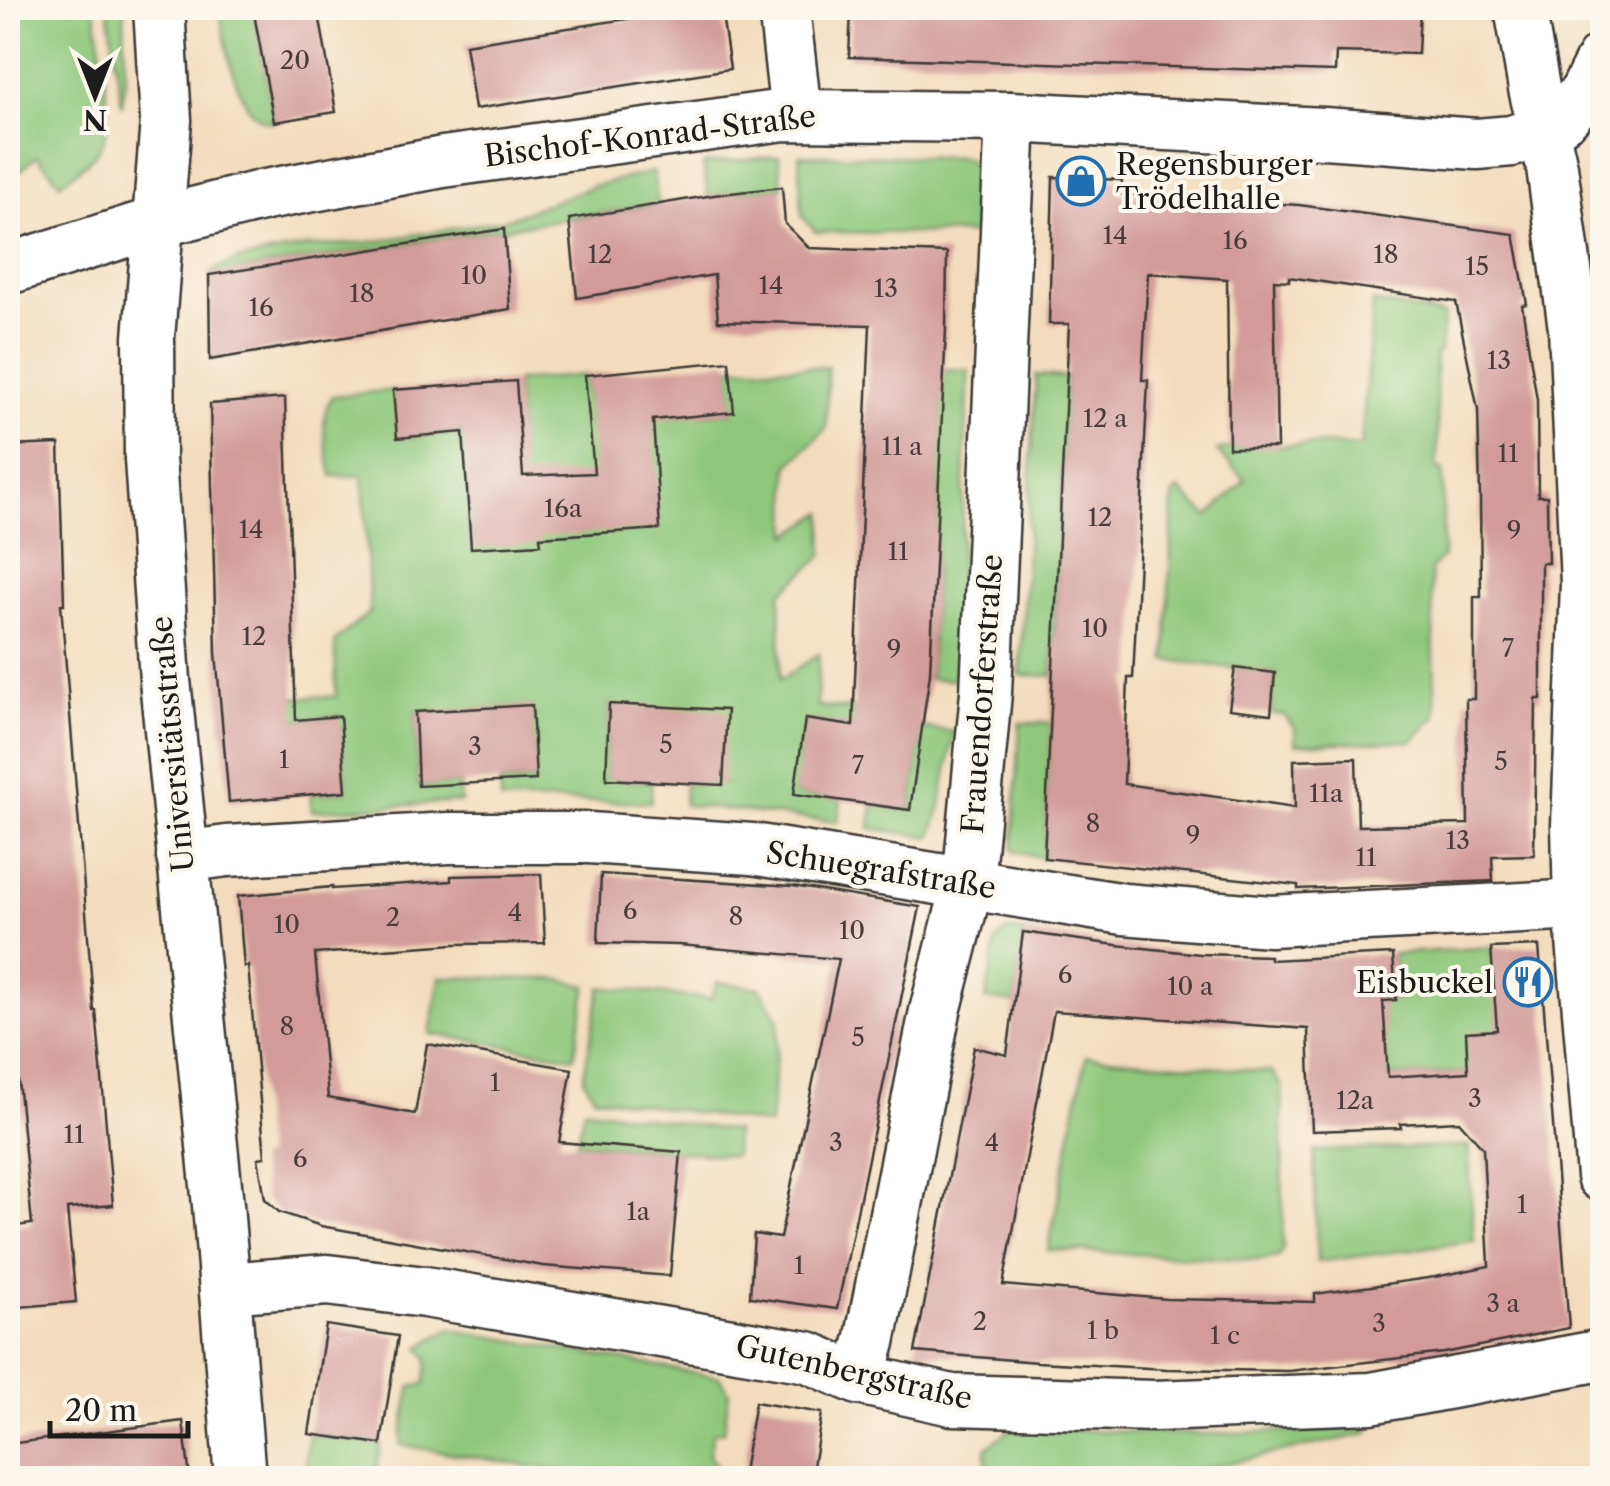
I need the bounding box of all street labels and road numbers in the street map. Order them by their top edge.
street label: Bischof-Konrad-Straße [482,97,818,175]
street label: Frauendorferstraße [954,553,1010,835]
street label: Universitätsstraße [142,615,202,873]
street label: Schuegrafstraße [763,834,999,906]
street label: Gutenbergstraße [732,1327,976,1417]

